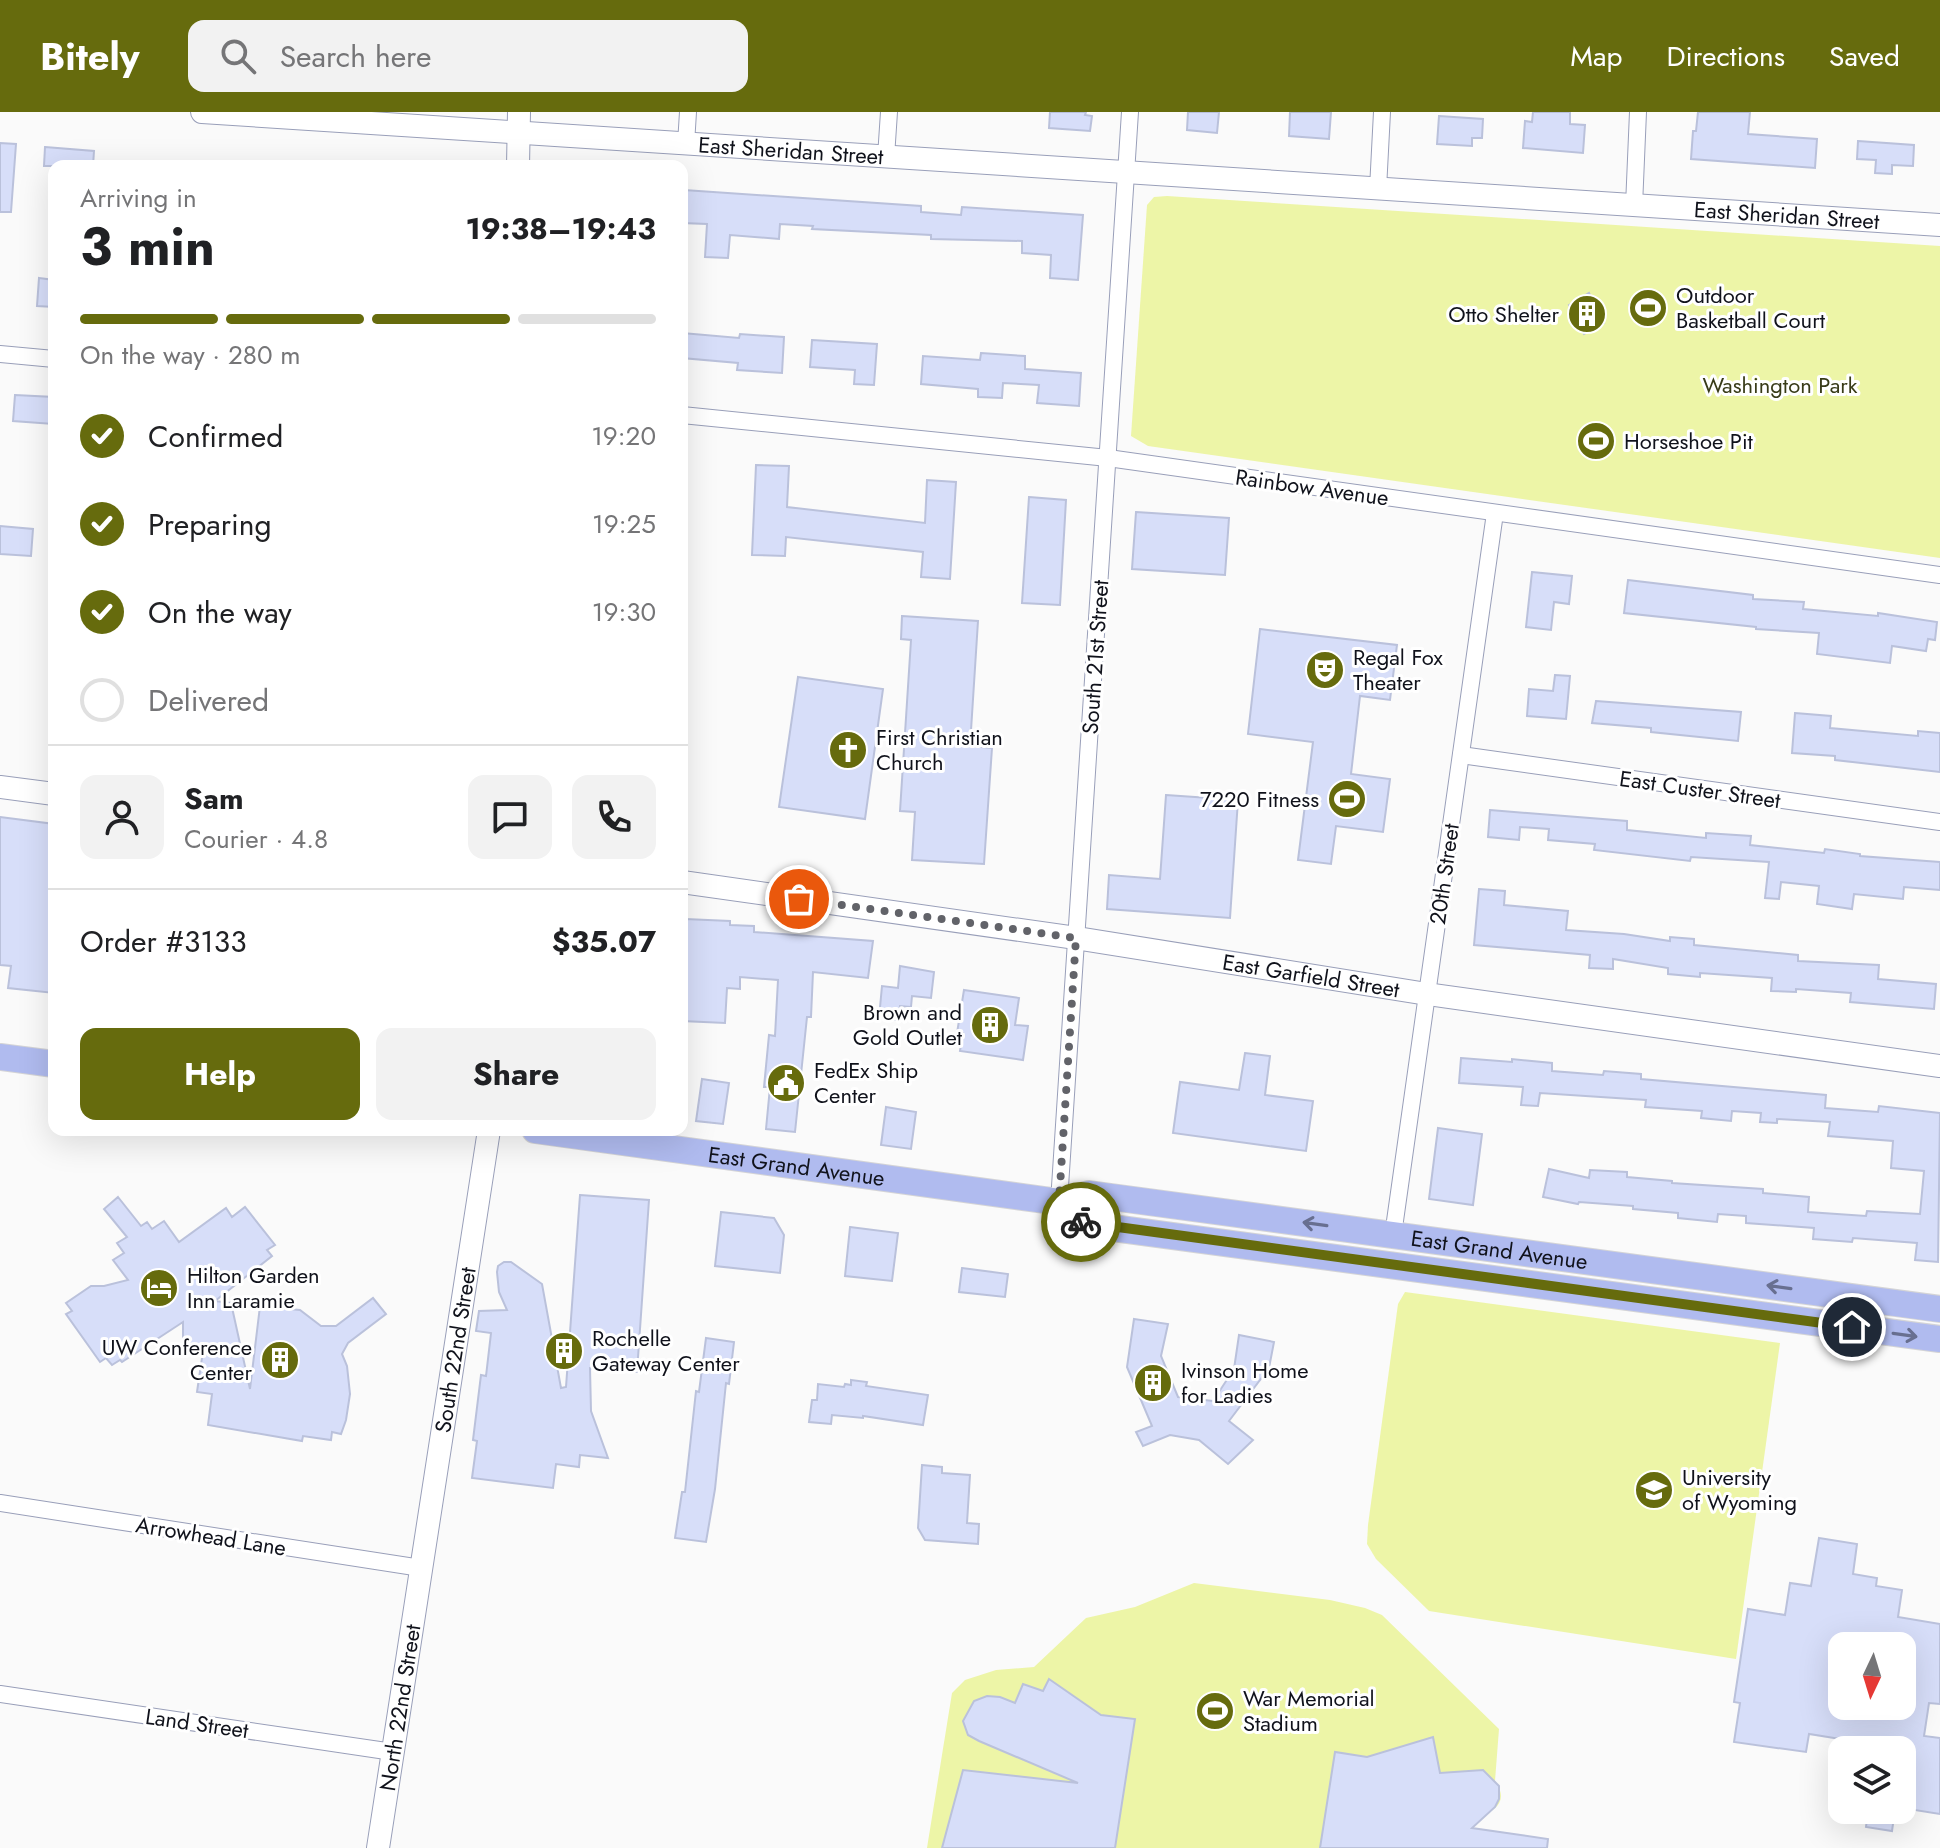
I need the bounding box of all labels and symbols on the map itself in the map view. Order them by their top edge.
street label: East Sheridan Street [697,128,885,172]
street label: East Sheridan Street [1693,193,1881,237]
place label: Outdoor Basketball Court [1676,279,1826,336]
sports icon: Outdoor Basketball Court [1627,287,1669,329]
building icon: Otto Shelter [1566,293,1608,335]
place label: Otto Shelter [1448,298,1559,330]
park label: Washington Park [1702,369,1858,401]
sports icon: Horseshoe Pit [1575,420,1617,462]
place label: Horseshoe Pit [1624,425,1754,457]
street label: Rainbow Avenue [1233,460,1391,514]
street label: South 21st Street [1074,578,1116,735]
place label: Regal Fox Theater [1353,641,1443,698]
theatre icon: Regal Fox Theater [1304,649,1346,691]
place label: First Christian Church [876,721,1003,778]
church icon: First Christian Church [827,729,869,771]
street label: East Custer Street [1617,762,1783,816]
sports icon: 7220 Fitness [1326,778,1368,820]
place label: 7220 Fitness [1200,783,1319,815]
street label: 20th Street [1421,821,1467,927]
pin [765,865,833,933]
street label: East Garfield Street [1220,946,1403,1006]
place label: Brown and Gold Outlet [853,996,963,1053]
building icon: Brown and Gold Outlet [969,1004,1011,1046]
place label: FedEx Ship Center [814,1054,918,1111]
public building icon: FedEx Ship Center [765,1062,807,1104]
street label: East Grand Avenue [706,1138,887,1194]
courier [1041,1182,1121,1262]
one-way arrow [1303,1216,1328,1231]
street label: East Grand Avenue [1409,1222,1590,1277]
place label: Hilton Garden Inn Laramie [187,1259,320,1316]
street label: South 22nd Street [426,1264,484,1435]
hotel icon: Hilton Garden Inn Laramie [138,1267,180,1309]
one-way arrow [1767,1279,1793,1294]
pin [1818,1293,1886,1361]
place label: Rochelle Gateway Center [592,1322,740,1379]
one-way arrow [1891,1327,1918,1342]
building icon: Rochelle Gateway Center [543,1330,585,1372]
place label: UW Conference Center [102,1331,252,1388]
building icon: UW Conference Center [259,1339,301,1381]
place label: Ivinson Home for Ladies [1181,1354,1309,1411]
building icon: Ivinson Home for Ladies [1132,1362,1174,1404]
place label: University of Wyoming [1682,1461,1797,1518]
school or university icon: University of Wyoming [1633,1469,1675,1511]
street label: Arrowhead Lane [133,1508,289,1564]
street label: North 22nd Street [371,1621,428,1793]
north arrow [1828,1632,1916,1720]
place label: War Memorial Stadium [1243,1682,1375,1739]
sports icon: War Memorial Stadium [1194,1690,1236,1732]
street label: Land Street [143,1700,251,1746]

